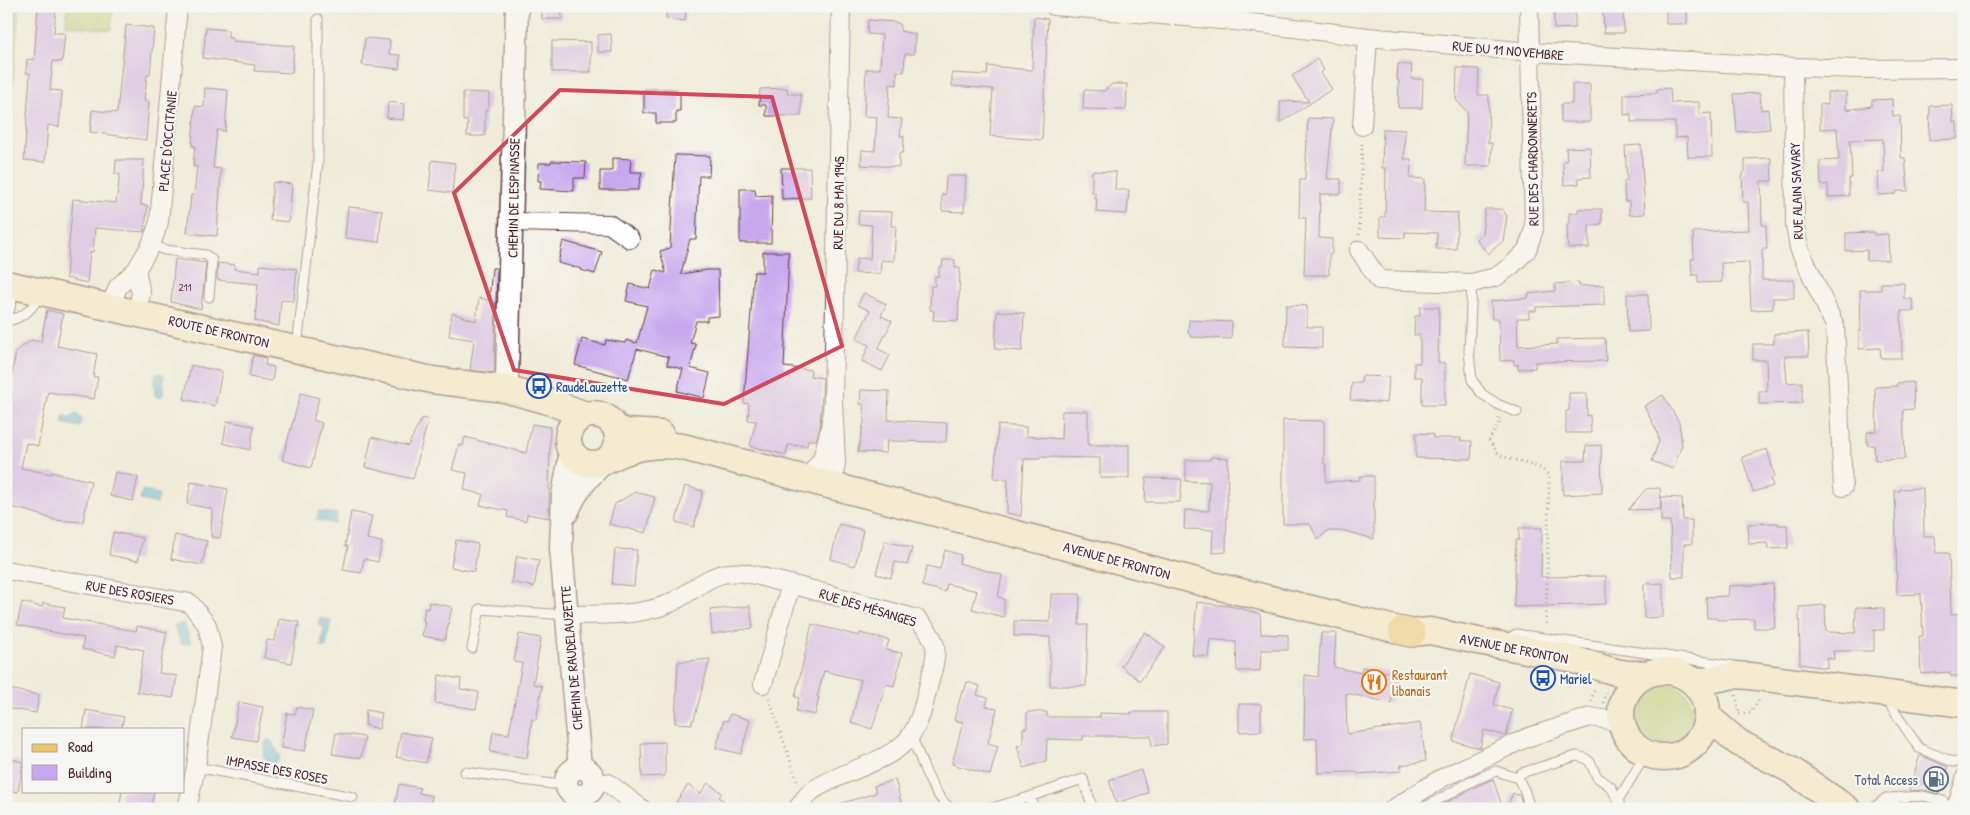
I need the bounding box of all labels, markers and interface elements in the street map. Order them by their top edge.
street label: RUE DU 11 NOVEMBRE [1452,36,1564,64]
street label: PLACE D'OCCITANIE [153,90,181,192]
street label: RUE DES CHARDONNERETS [1521,91,1543,226]
street label: CHEMIN DE LESPINASSE [502,138,524,258]
street label: RUE ALAIN SAVARY [1785,141,1807,240]
street label: RUE DU 8 MAI 1945 [828,156,848,250]
house number: 211 [178,280,192,294]
street label: ROUTE DE FRONTON [167,310,271,352]
bus stop icon: RaudeLauzette [526,373,552,399]
place label: RaudeLauzette [556,377,628,396]
street label: AVENUE DE FRONTON [1061,537,1173,583]
street label: RUE DES ROSIERS [85,575,176,609]
street label: RUE DES MÉSANGES [817,583,919,631]
street label: CHEMIN DE RAUDELAUZETTE [555,585,587,731]
street label: AVENUE DE FRONTON [1458,628,1570,668]
place label: Restaurant libanais [1392,665,1447,700]
bus stop icon: Mariel [1530,665,1556,691]
restaurant icon: Restaurant libanais [1361,669,1387,695]
place label: Mariel [1560,669,1592,688]
legend [22,728,185,792]
text: Road [68,736,93,757]
street label: IMPASSE DES ROSES [225,750,330,788]
text: Building [68,762,112,783]
fuel station icon: Total Access [1923,766,1949,792]
place label: Total Access [1855,770,1918,789]

